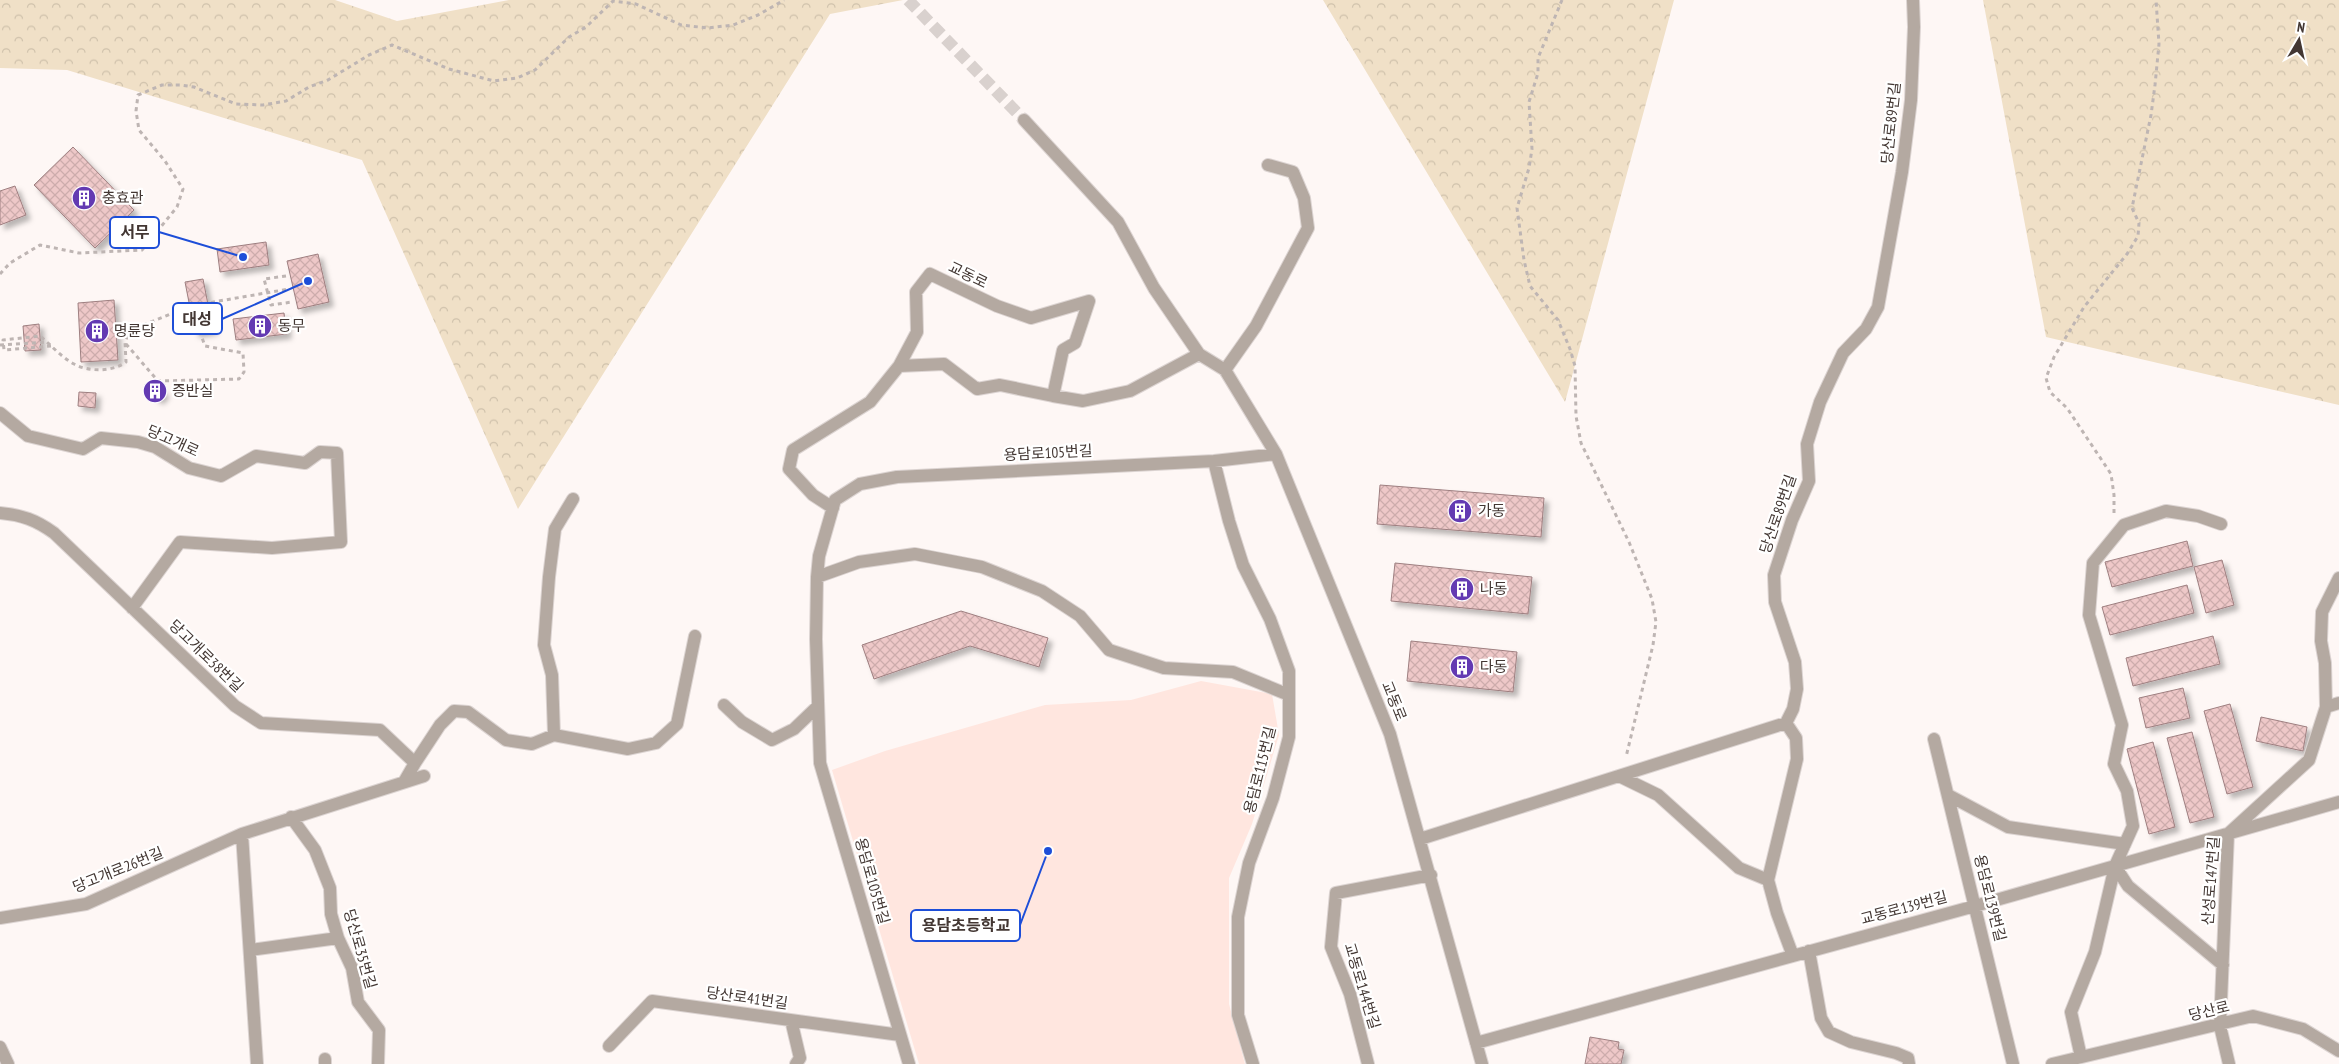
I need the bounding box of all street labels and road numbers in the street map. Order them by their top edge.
street label: 당산로89번길 [1877,81,1904,165]
street label: 교동로 [945,257,991,292]
street label: 당고개로 [144,421,202,460]
street label: 용담로105번길 [1003,441,1093,464]
street label: 당산로89번길 [1755,472,1800,556]
street label: 당고개로38번길 [165,615,248,696]
street label: 교동로 [1378,678,1411,724]
street label: 용담로115번길 [1239,724,1280,815]
street label: 용담로105번길 [851,835,894,926]
street label: 산성로147번길 [2198,836,2223,926]
street label: 당고개로26번길 [70,843,166,896]
street label: 용담로139번길 [1970,852,2011,943]
street label: 교동로139번길 [1858,887,1949,928]
street label: 당산로35번길 [340,907,381,991]
street label: 교동로144번길 [1340,940,1385,1031]
street label: 당산로41번길 [705,982,789,1013]
street label: 당산로 [2186,996,2231,1025]

